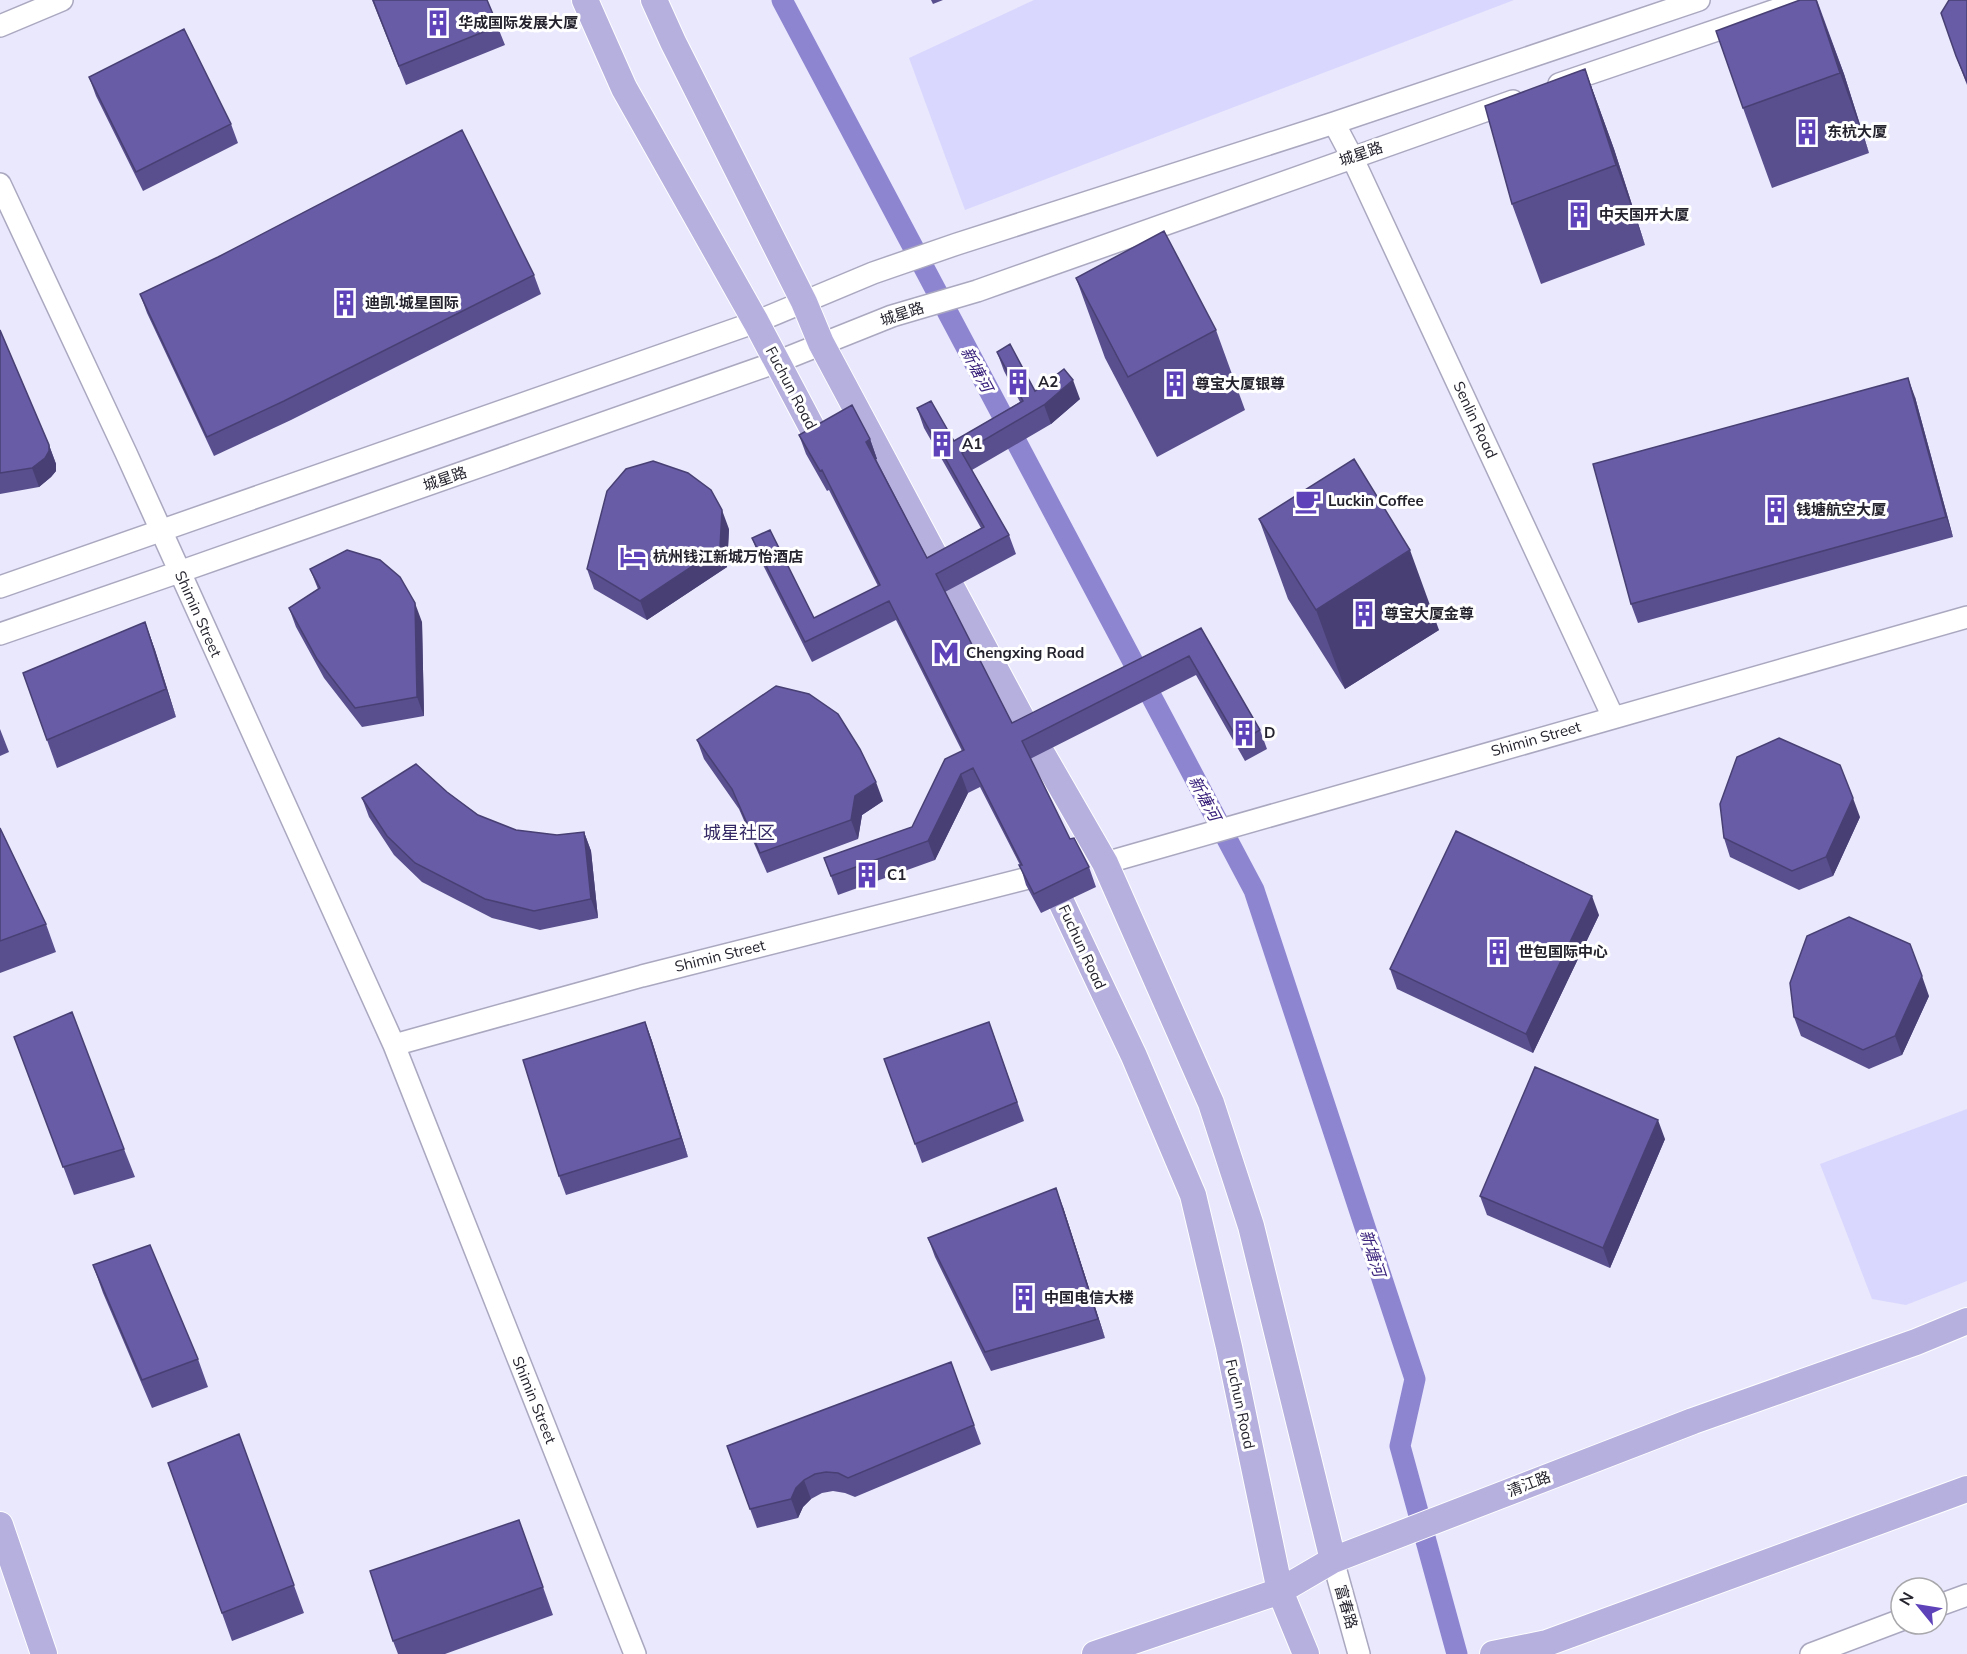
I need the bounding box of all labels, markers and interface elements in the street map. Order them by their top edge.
building icon: 华成国际发展大厦 [423,8,453,38]
place label: 华成国际发展大厦 [458,13,578,32]
building icon: 东杭大厦 [1792,117,1822,147]
place label: 东杭大厦 [1827,122,1887,141]
street label: 城星路 [1336,137,1385,170]
building icon: 中天国开大厦 [1564,200,1594,230]
place label: 中天国开大厦 [1599,205,1689,224]
building icon: 迪凯·城星国际 [330,288,360,318]
place label: 迪凯·城星国际 [365,293,459,312]
street label: 城星路 [878,298,926,330]
street label: Fuchun Road [762,343,821,433]
water label: 新塘河 [957,343,999,398]
building icon: A2 [1003,367,1033,397]
building icon: 尊宝大厦银尊 [1160,369,1190,399]
place label: A2 [1038,372,1058,391]
place label: 尊宝大厦银尊 [1195,374,1285,393]
street label: Senlin Road [1449,378,1502,461]
building icon: A1 [927,429,957,459]
place label: A1 [962,434,982,453]
street label: 城星路 [420,462,469,495]
cafe icon: Luckin Coffee [1293,486,1323,516]
place label: Luckin Coffee [1328,491,1424,510]
building icon: 钱塘航空大厦 [1761,495,1791,525]
place label: 钱塘航空大厦 [1796,500,1886,519]
hotel icon: 杭州钱江新城万怡酒店 [618,542,648,572]
place label: 杭州钱江新城万怡酒店 [653,547,803,566]
street label: Shimin Street [171,568,226,660]
building icon: 尊宝大厦金尊 [1349,599,1379,629]
place label: 尊宝大厦金尊 [1384,604,1474,623]
metro station icon: Chengxing Road [931,638,961,668]
place label: Chengxing Road [966,643,1084,662]
street label: Shimin Street [1489,717,1583,760]
building icon: D [1229,718,1259,748]
place label: D [1264,723,1275,742]
water label: 新塘河 [1185,772,1227,827]
district label: 城星社区 [703,821,775,844]
building icon: C1 [852,860,882,890]
place label: C1 [887,865,906,884]
street label: Fuchun Road [1055,901,1110,992]
street label: Shimin Street [673,935,767,976]
building icon: 世包国际中心 [1483,937,1513,967]
place label: 世包国际中心 [1518,942,1608,961]
water label: 新塘河 [1356,1227,1391,1282]
building icon: 中国电信大楼 [1009,1283,1039,1313]
place label: 中国电信大楼 [1044,1288,1134,1307]
street label: Shimin Street [508,1353,561,1446]
street label: Fuchun Road [1222,1357,1259,1451]
street label: 清江路 [1504,1467,1553,1500]
north arrow [1889,1576,1949,1636]
street label: 富春路 [1331,1583,1362,1631]
text: N [1894,1588,1918,1609]

